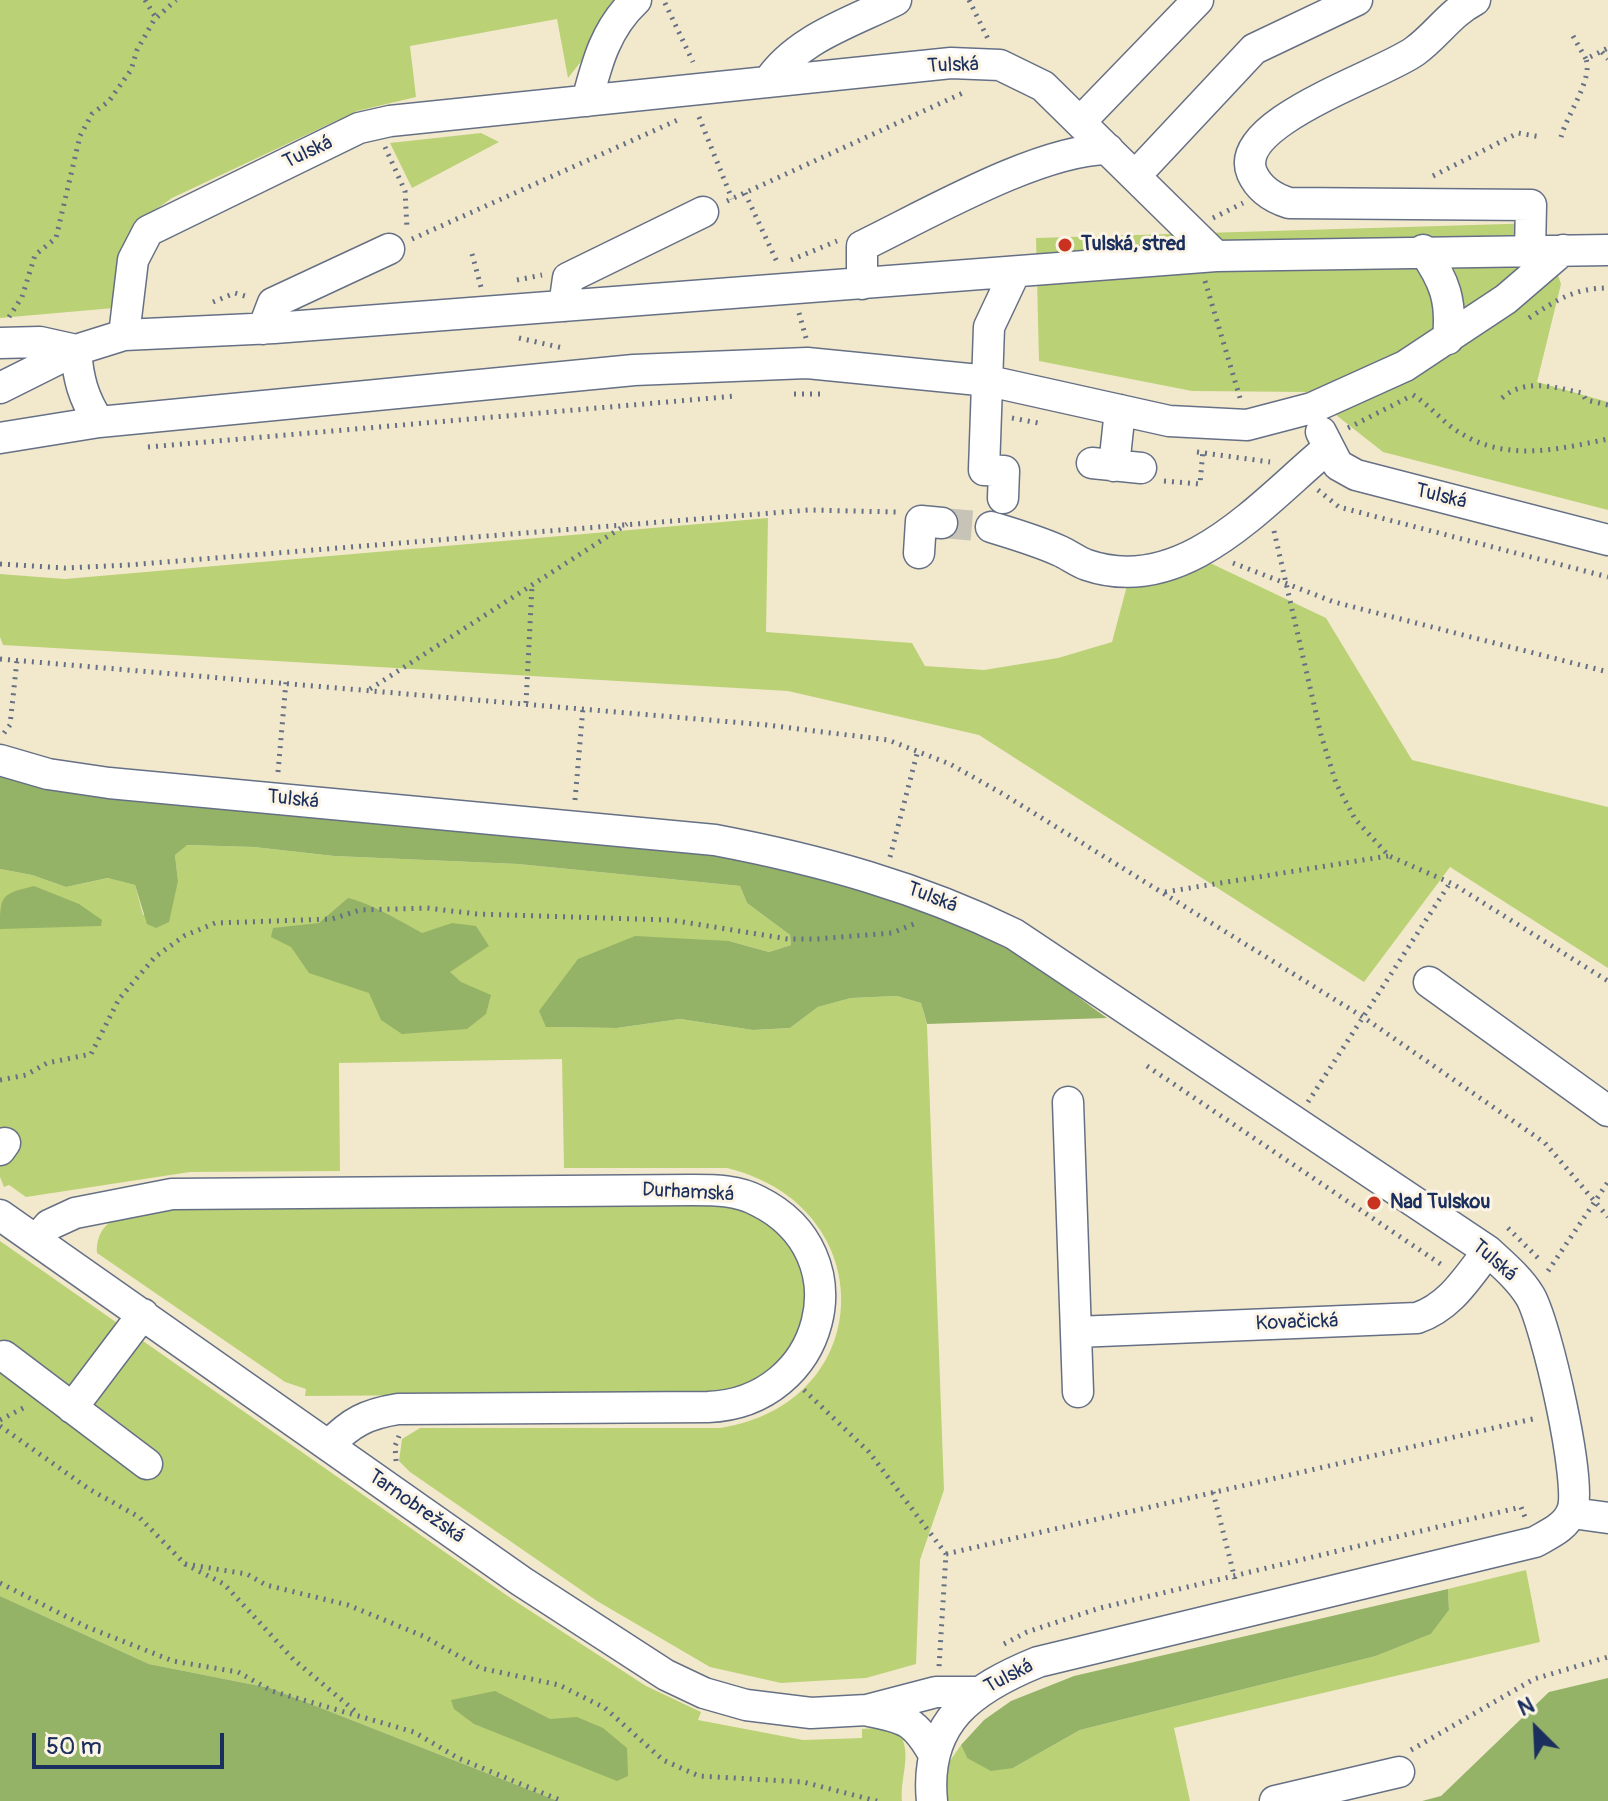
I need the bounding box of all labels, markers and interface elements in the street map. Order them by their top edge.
street label: Tulská [927,53,979,79]
street label: Tulská [279,131,337,175]
place label: Tulská, stred [1081,233,1186,257]
marker: Tulská, stred [1056,236,1074,254]
street label: Tulská [1413,479,1469,515]
street label: Tulská [266,785,320,815]
street label: Tulská [903,877,961,919]
street label: Durhamská [641,1179,735,1207]
place label: Nad Tulskou [1390,1191,1490,1215]
marker: Nad Tulskou [1365,1194,1383,1212]
street label: Tulská [1467,1235,1521,1287]
street label: Kovačická [1255,1310,1339,1336]
street label: Tarnobrežská [363,1465,469,1549]
street label: Tulská [980,1655,1038,1699]
north arrow [1496,1689,1576,1769]
text: N [1514,1691,1539,1723]
scale bar [36,1717,228,1767]
text: 50 m [46,1732,102,1761]

